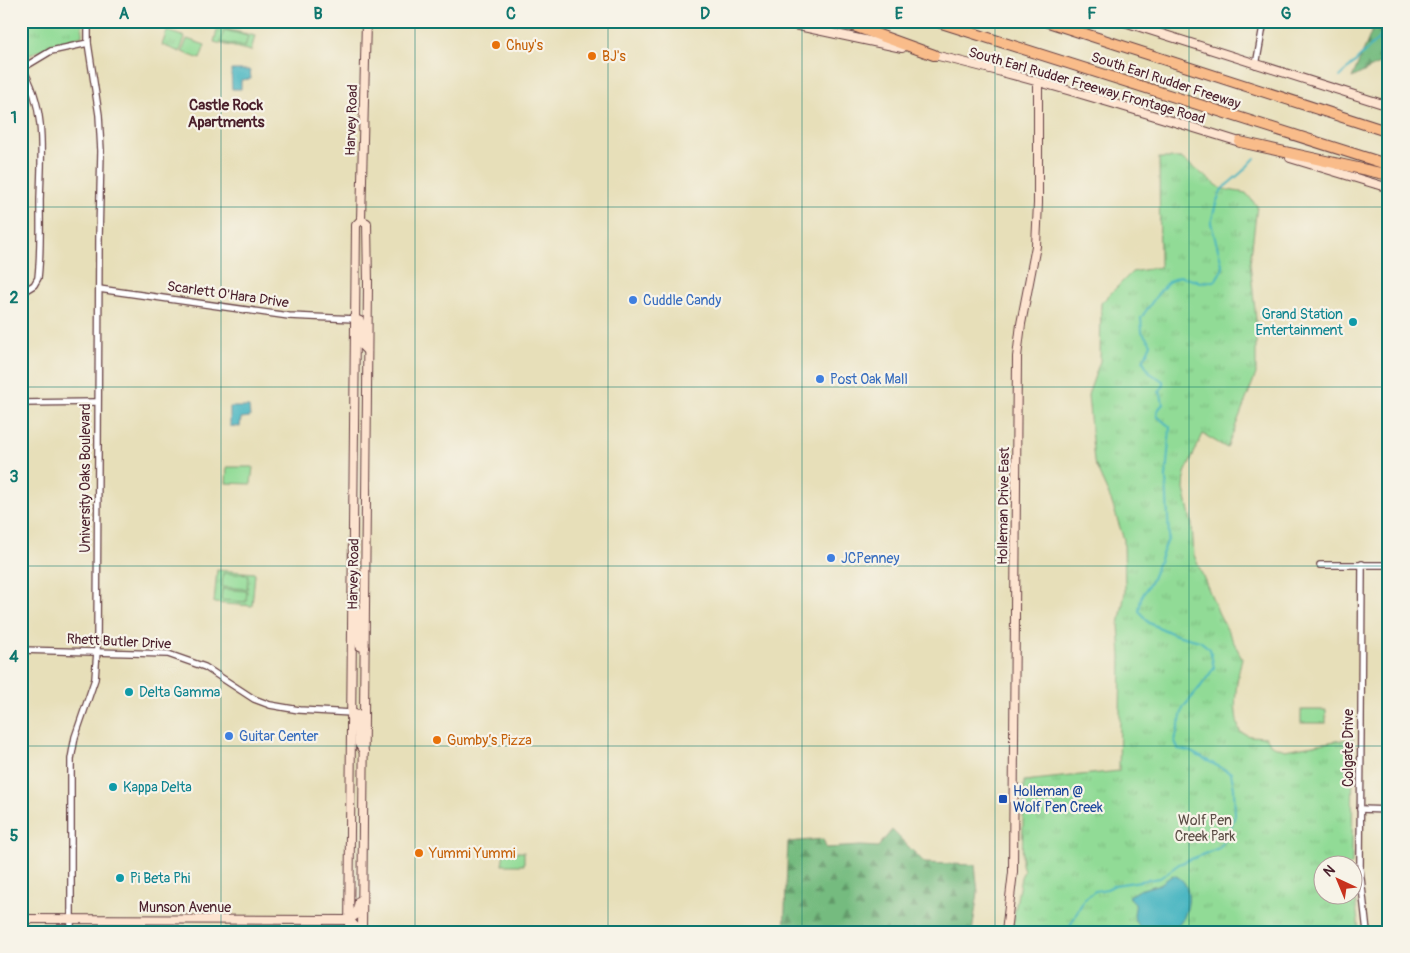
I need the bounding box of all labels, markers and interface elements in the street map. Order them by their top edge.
text: A [119,4,130,24]
text: B [313,4,323,24]
text: C [506,4,516,24]
text: D [700,4,710,24]
text: E [895,4,904,24]
text: F [1087,4,1097,24]
text: G [1281,4,1292,24]
place label: Chuy's [506,37,544,54]
marker: Chuy's [490,39,502,51]
street label: South Earl Rudder Freeway Frontage Road [967,43,1207,128]
place label: BJ's [602,48,626,65]
street label: South Earl Rudder Freeway [1089,48,1243,113]
marker: BJ's [586,50,598,62]
street label: Harvey Road [342,84,361,156]
district label: Castle Rock Apartments [188,96,265,132]
text: 1 [11,108,17,128]
street label: Scarlett O'Hara Drive [166,278,290,311]
text: 2 [10,288,19,308]
place label: Cuddle Candy [643,292,721,309]
marker: Cuddle Candy [627,294,639,306]
place label: Grand Station Entertainment [1255,306,1343,339]
marker: Grand Station Entertainment [1347,316,1359,328]
place label: Post Oak Mall [830,371,908,388]
marker: Post Oak Mall [814,373,826,385]
street label: University Oaks Boulevard [77,403,94,553]
street label: Holleman Drive East [994,447,1013,565]
text: 3 [10,467,19,487]
street label: Harvey Road [344,538,363,610]
place label: JCPenney [841,550,899,567]
marker: JCPenney [825,552,837,564]
street label: Rhett Butler Drive [66,630,172,653]
text: 4 [9,647,19,667]
place label: Delta Gamma [139,684,220,701]
marker: Delta Gamma [123,686,135,698]
street label: Colgate Drive [1340,709,1357,787]
place label: Guitar Center [239,728,319,745]
marker: Guitar Center [223,730,235,742]
place label: Gumby’s Pizza [447,732,532,749]
marker: Gumby’s Pizza [431,734,443,746]
place label: Kappa Delta [123,779,192,796]
marker: Kappa Delta [107,781,119,793]
place label: Holleman @ Wolf Pen Creek [1013,783,1103,816]
marker: Holleman @ Wolf Pen Creek [997,793,1009,805]
park label: Wolf Pen Creek Park [1175,812,1235,845]
text: 5 [10,826,19,846]
place label: Yummi Yummi [428,845,516,862]
marker: Yummi Yummi [413,847,425,859]
north arrow [1312,856,1362,906]
text: N [1320,862,1339,880]
place label: Pi Beta Phi [130,870,191,887]
marker: Pi Beta Phi [114,872,126,884]
street label: Munson Avenue [139,899,231,916]

